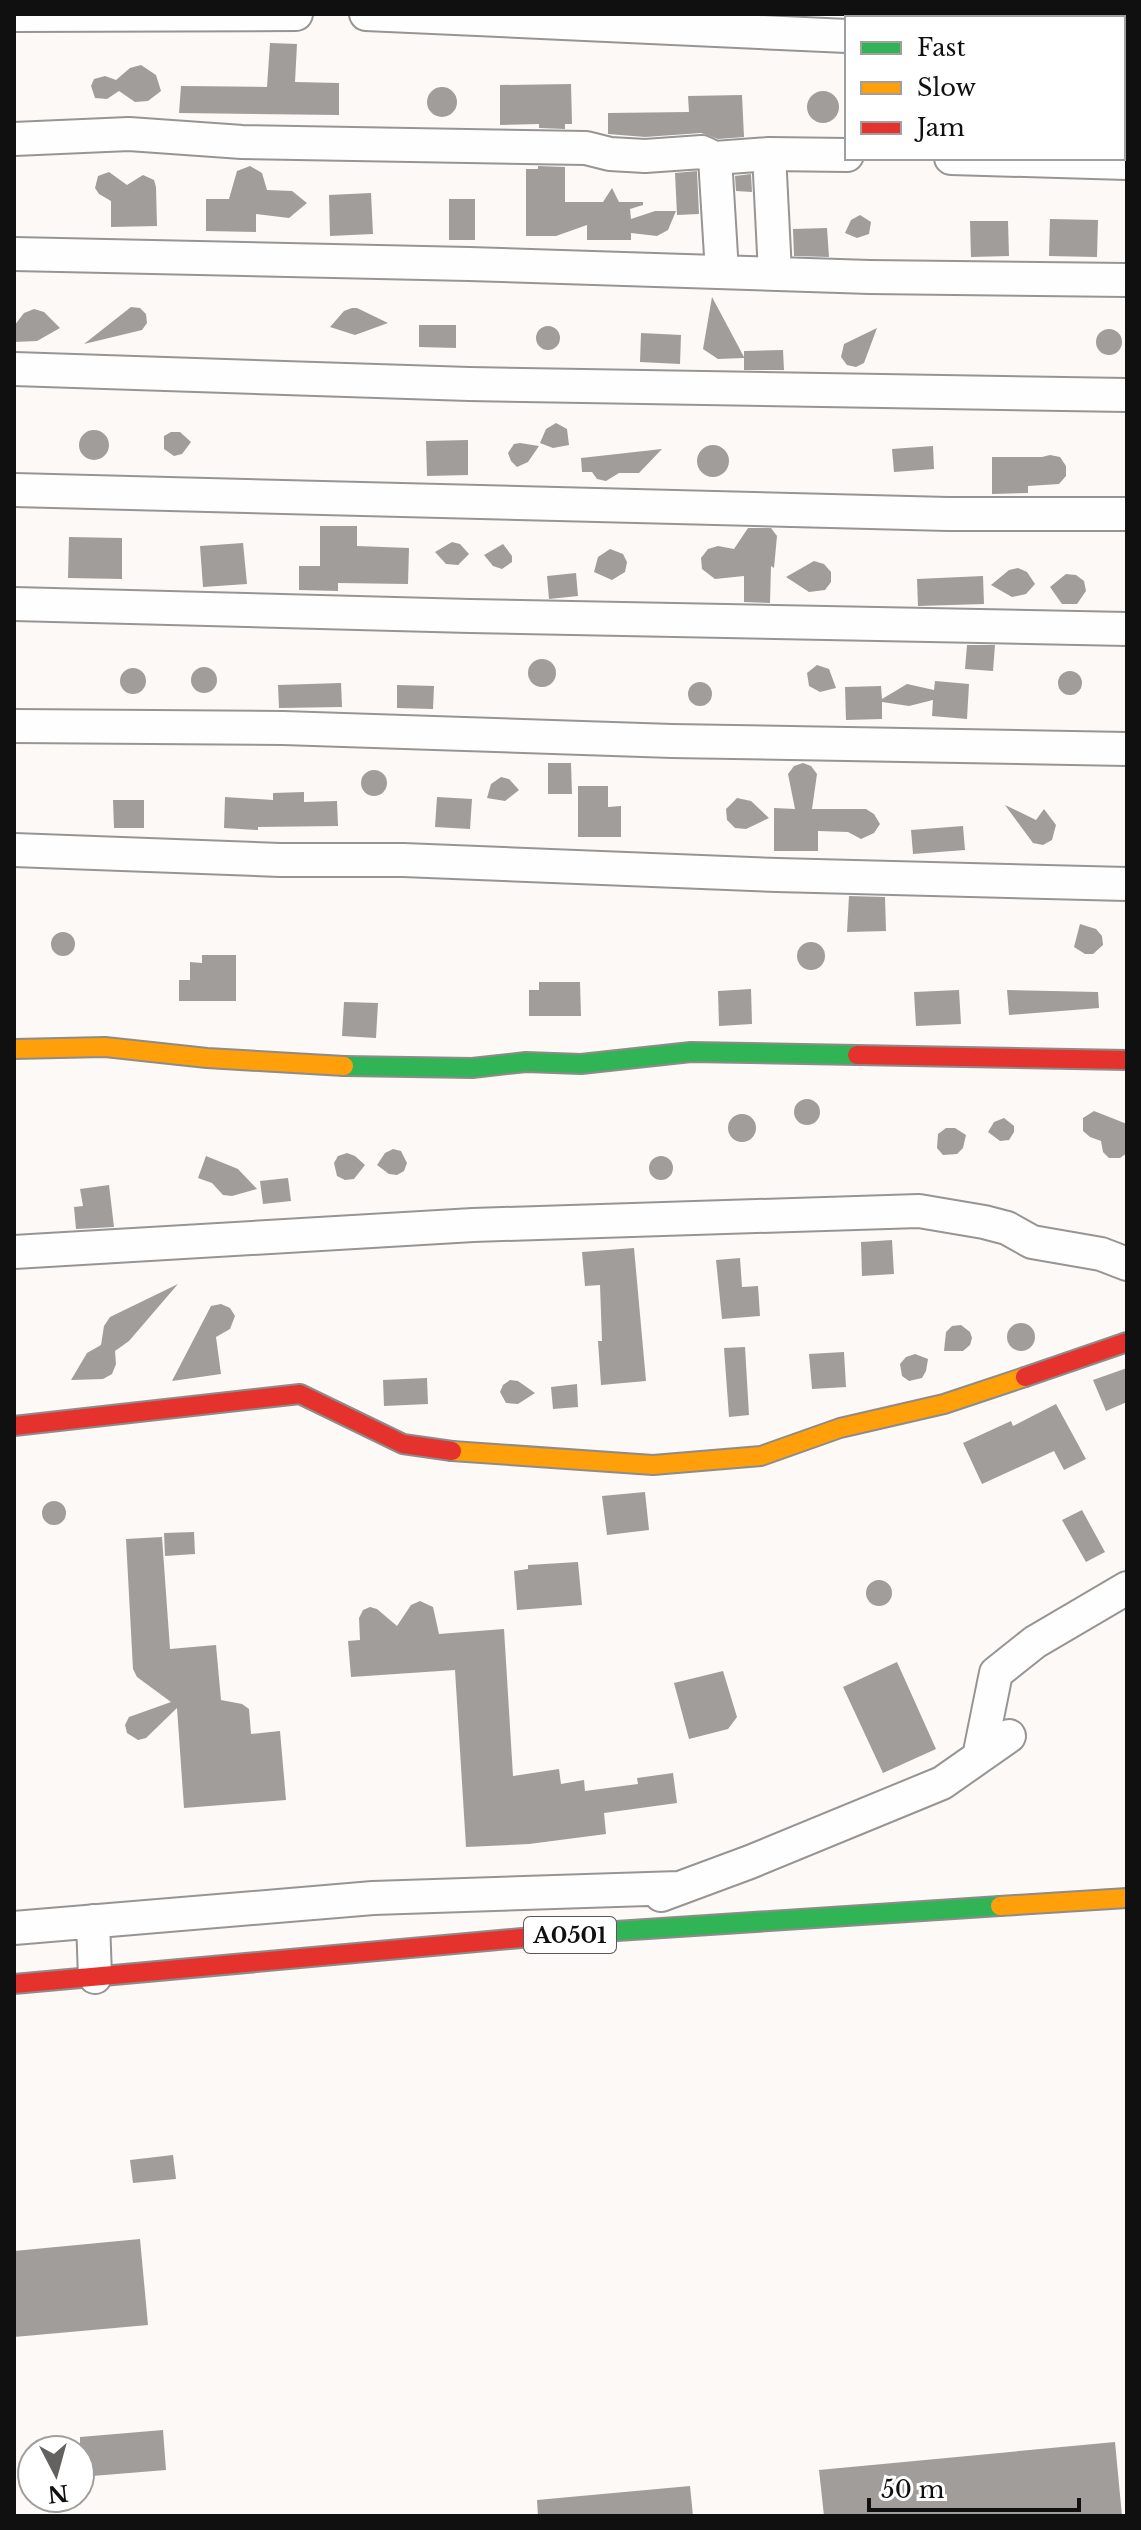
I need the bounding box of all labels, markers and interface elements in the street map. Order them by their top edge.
legend [845,16,1125,160]
text: Fast [917,33,965,62]
text: Slow [917,73,976,102]
text: Jam [914,113,965,142]
road number: A0501 [524,1917,616,1953]
north arrow [16,2434,96,2514]
scale bar [869,2462,1079,2512]
text: 50 m [881,2475,945,2504]
text: N [46,2479,70,2508]

